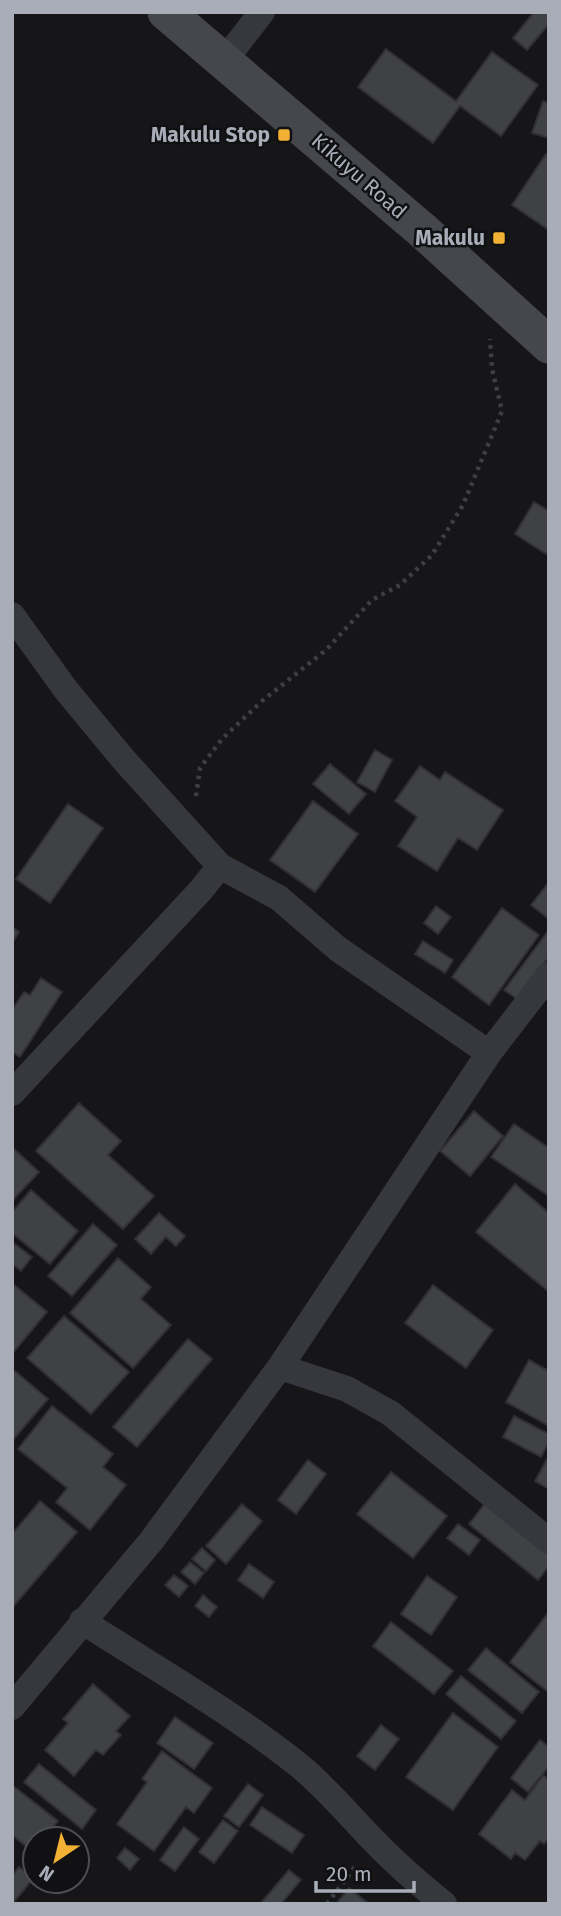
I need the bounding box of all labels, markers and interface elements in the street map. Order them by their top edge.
place label: Makulu Stop [151,122,270,148]
marker: Makulu Stop [276,127,292,143]
street label: Kikuyu Road [306,128,412,224]
place label: Makulu [415,225,485,251]
marker: Makulu [491,230,507,246]
north arrow [21,1825,91,1895]
scale bar [316,1850,414,1894]
text: N [35,1860,58,1887]
text: 20 m [326,1861,372,1887]

